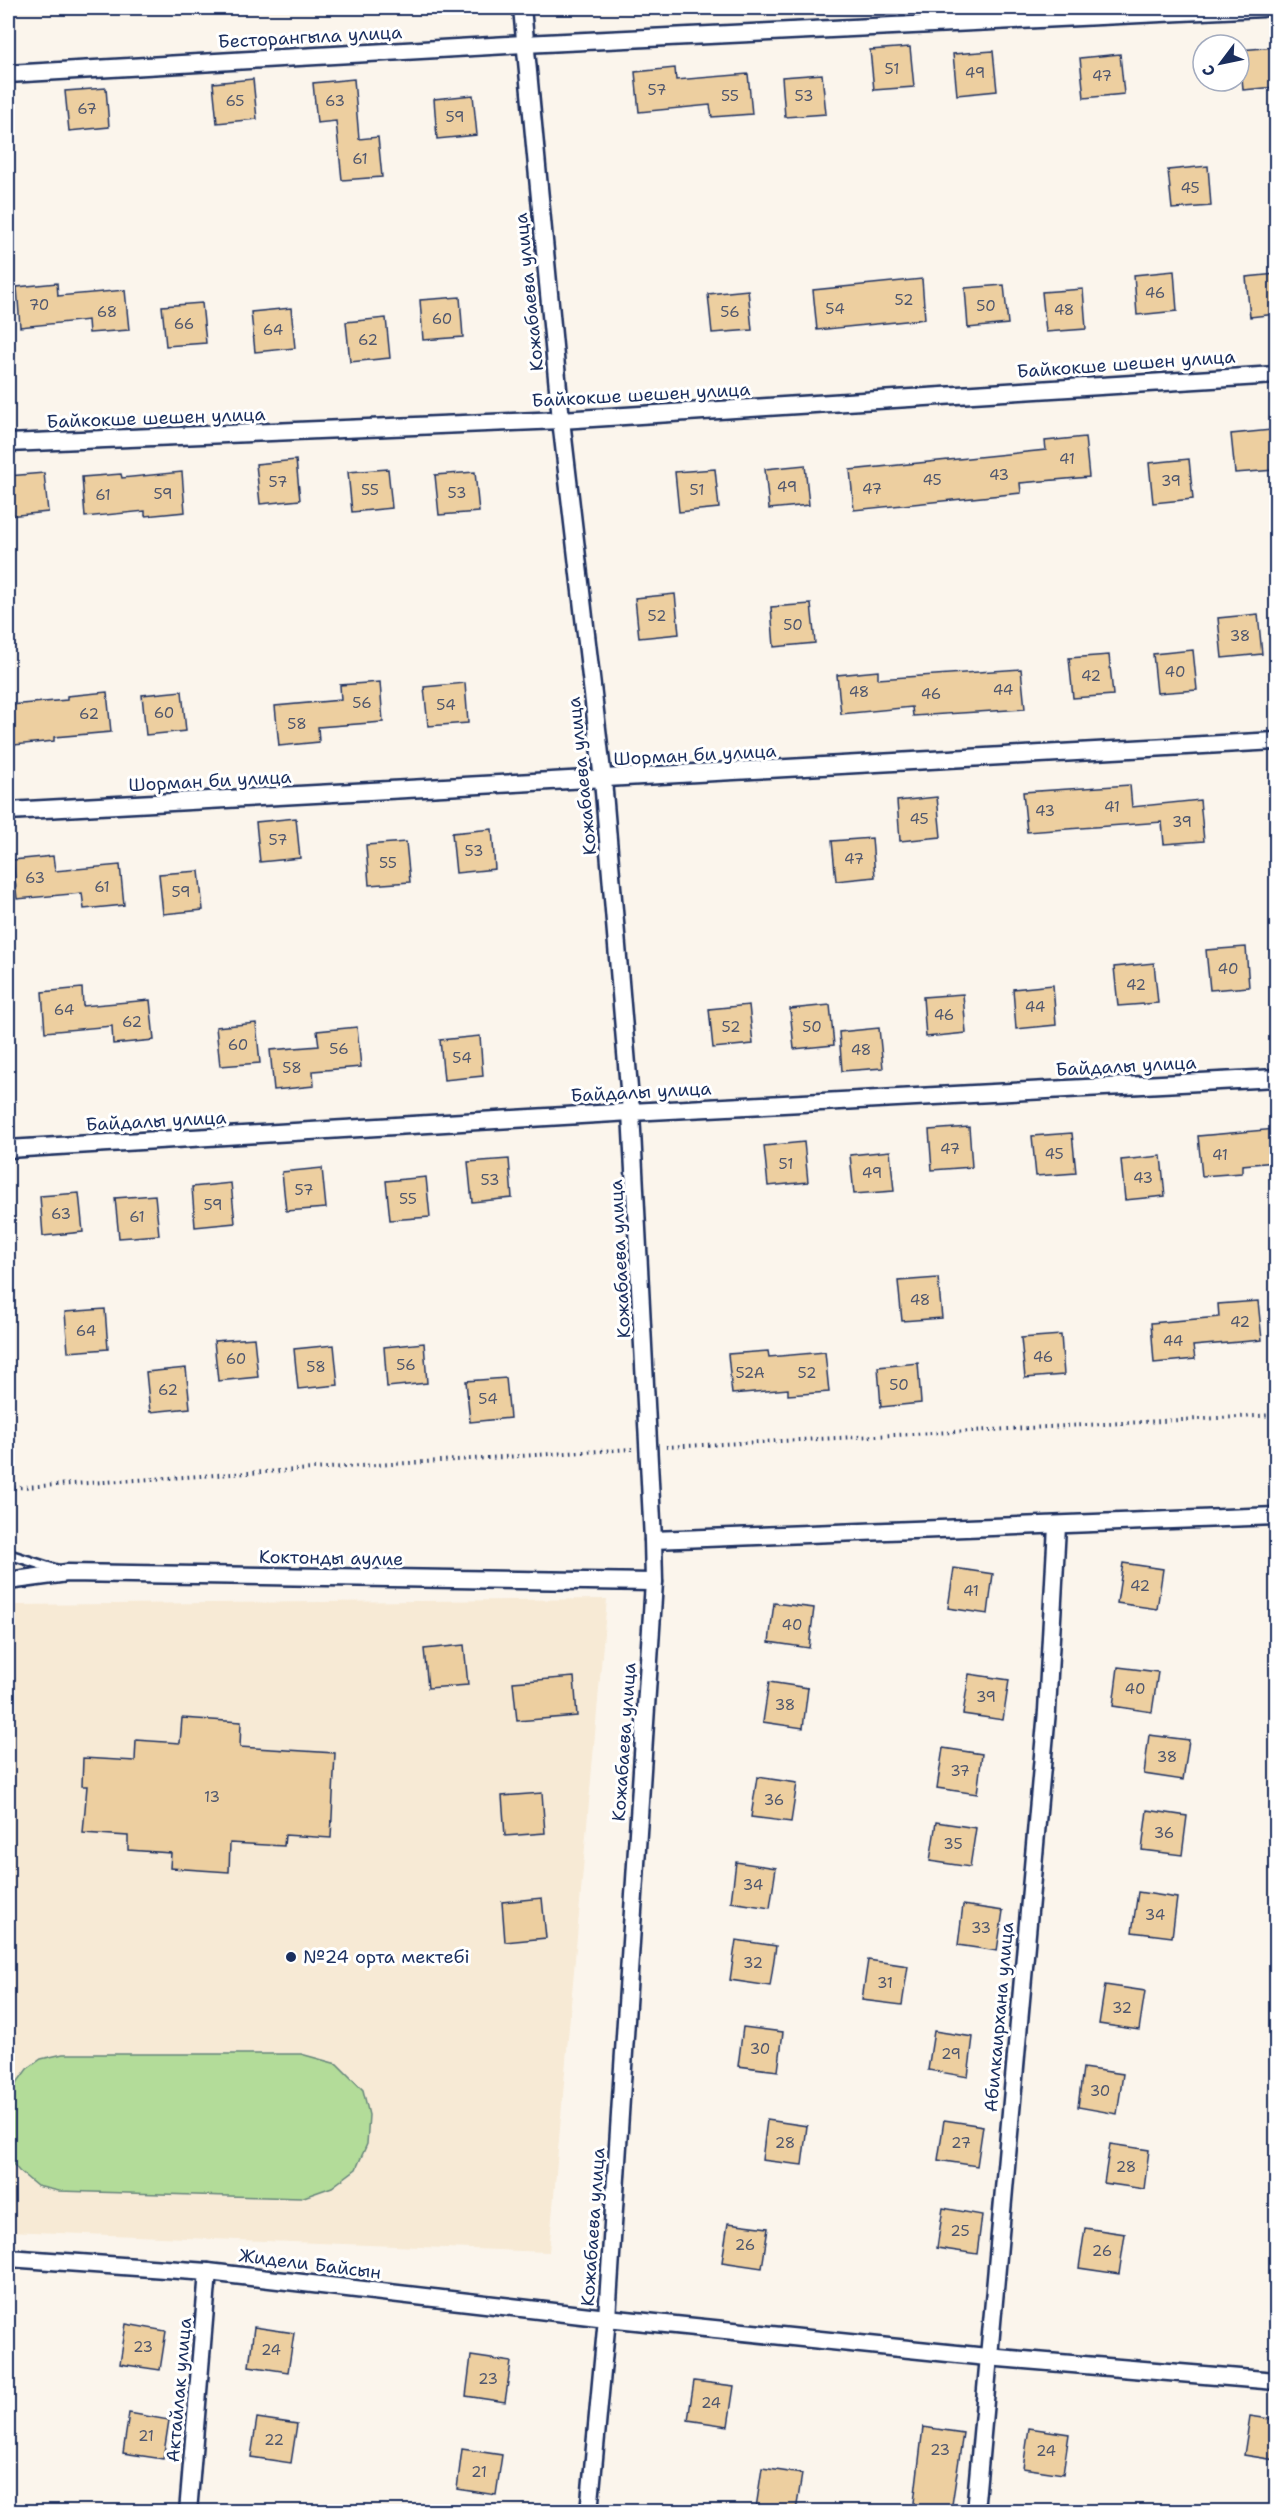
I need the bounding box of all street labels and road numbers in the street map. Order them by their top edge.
street label: Бесторангыла улица [217,20,403,54]
street label: Кожабаева улица [509,212,549,372]
street label: Байкокше шешен улица [1016,344,1236,384]
street label: Байкокше шешен улица [531,377,751,413]
street label: Байкокше шешен улица [46,402,266,434]
street label: Кожабаева улица [562,696,602,856]
street label: Шорман би улица [613,739,777,771]
street label: Шорман би улица [128,765,292,797]
street label: Байдалы улица [1055,1050,1197,1082]
street label: Байдалы улица [570,1076,712,1108]
street label: Байдалы улица [85,1105,227,1137]
street label: Кожабаева улица [604,1179,636,1339]
street label: Коктонды аулие [259,1545,403,1571]
street label: Кожабаева улица [606,1662,642,1822]
street label: Абилкаирхана улица [979,1921,1019,2113]
street label: Кожабаева улица [575,2147,611,2307]
street label: Жидели Байсын [237,2243,383,2285]
street label: Актайлак улица [161,2317,197,2463]

